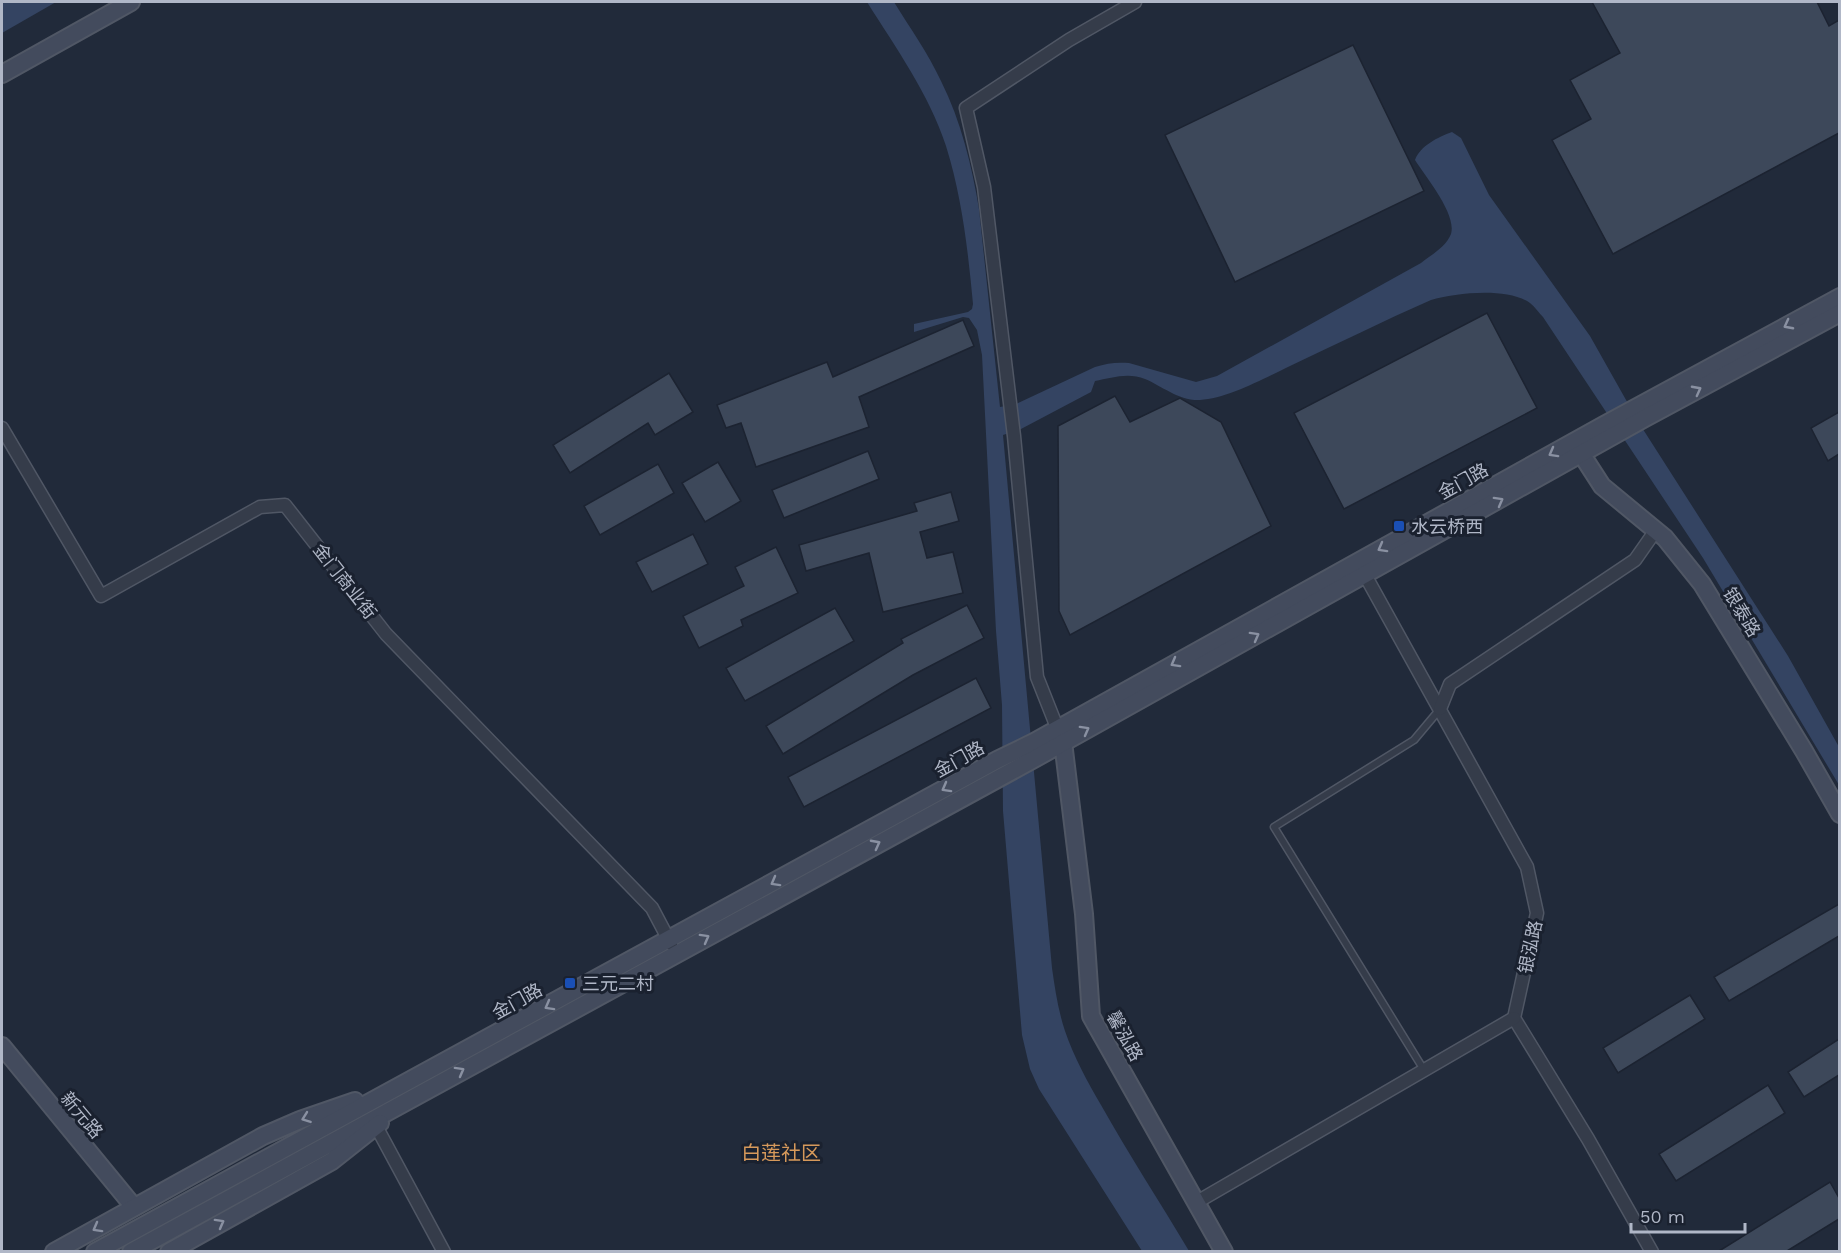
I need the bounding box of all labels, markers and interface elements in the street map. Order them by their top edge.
one-way arrow [1784,318,1794,329]
one-way arrow [1690,386,1701,397]
one-way arrow [1549,446,1559,457]
street label: 金门路 [1434,459,1492,503]
one-way arrow [1493,496,1504,508]
place label: 水云桥西 [1411,516,1483,537]
marker: 水云桥西 [1392,519,1406,533]
street label: 金门商业街 [309,539,381,623]
one-way arrow [1378,541,1389,552]
street label: 银泰路 [1719,583,1765,641]
one-way arrow [1249,632,1260,643]
one-way arrow [1171,656,1181,668]
one-way arrow [1079,726,1089,737]
street label: 金门路 [930,737,988,781]
one-way arrow [942,781,952,792]
one-way arrow [870,840,880,851]
one-way arrow [771,875,781,886]
street label: 银泓路 [1514,918,1546,976]
one-way arrow [698,933,709,945]
place label: 三元二村 [582,973,654,994]
marker: 三元二村 [563,976,577,990]
street label: 金门路 [488,979,546,1023]
one-way arrow [544,999,555,1010]
street label: 馨泓路 [1103,1007,1147,1065]
one-way arrow [453,1067,464,1078]
street label: 新元路 [57,1088,107,1142]
one-way arrow [301,1110,312,1123]
district label: 白莲社区 [741,1141,821,1165]
scale bar [1631,1196,1745,1234]
text: 50 m [1640,1206,1685,1227]
one-way arrow [214,1219,224,1230]
one-way arrow [92,1221,103,1232]

